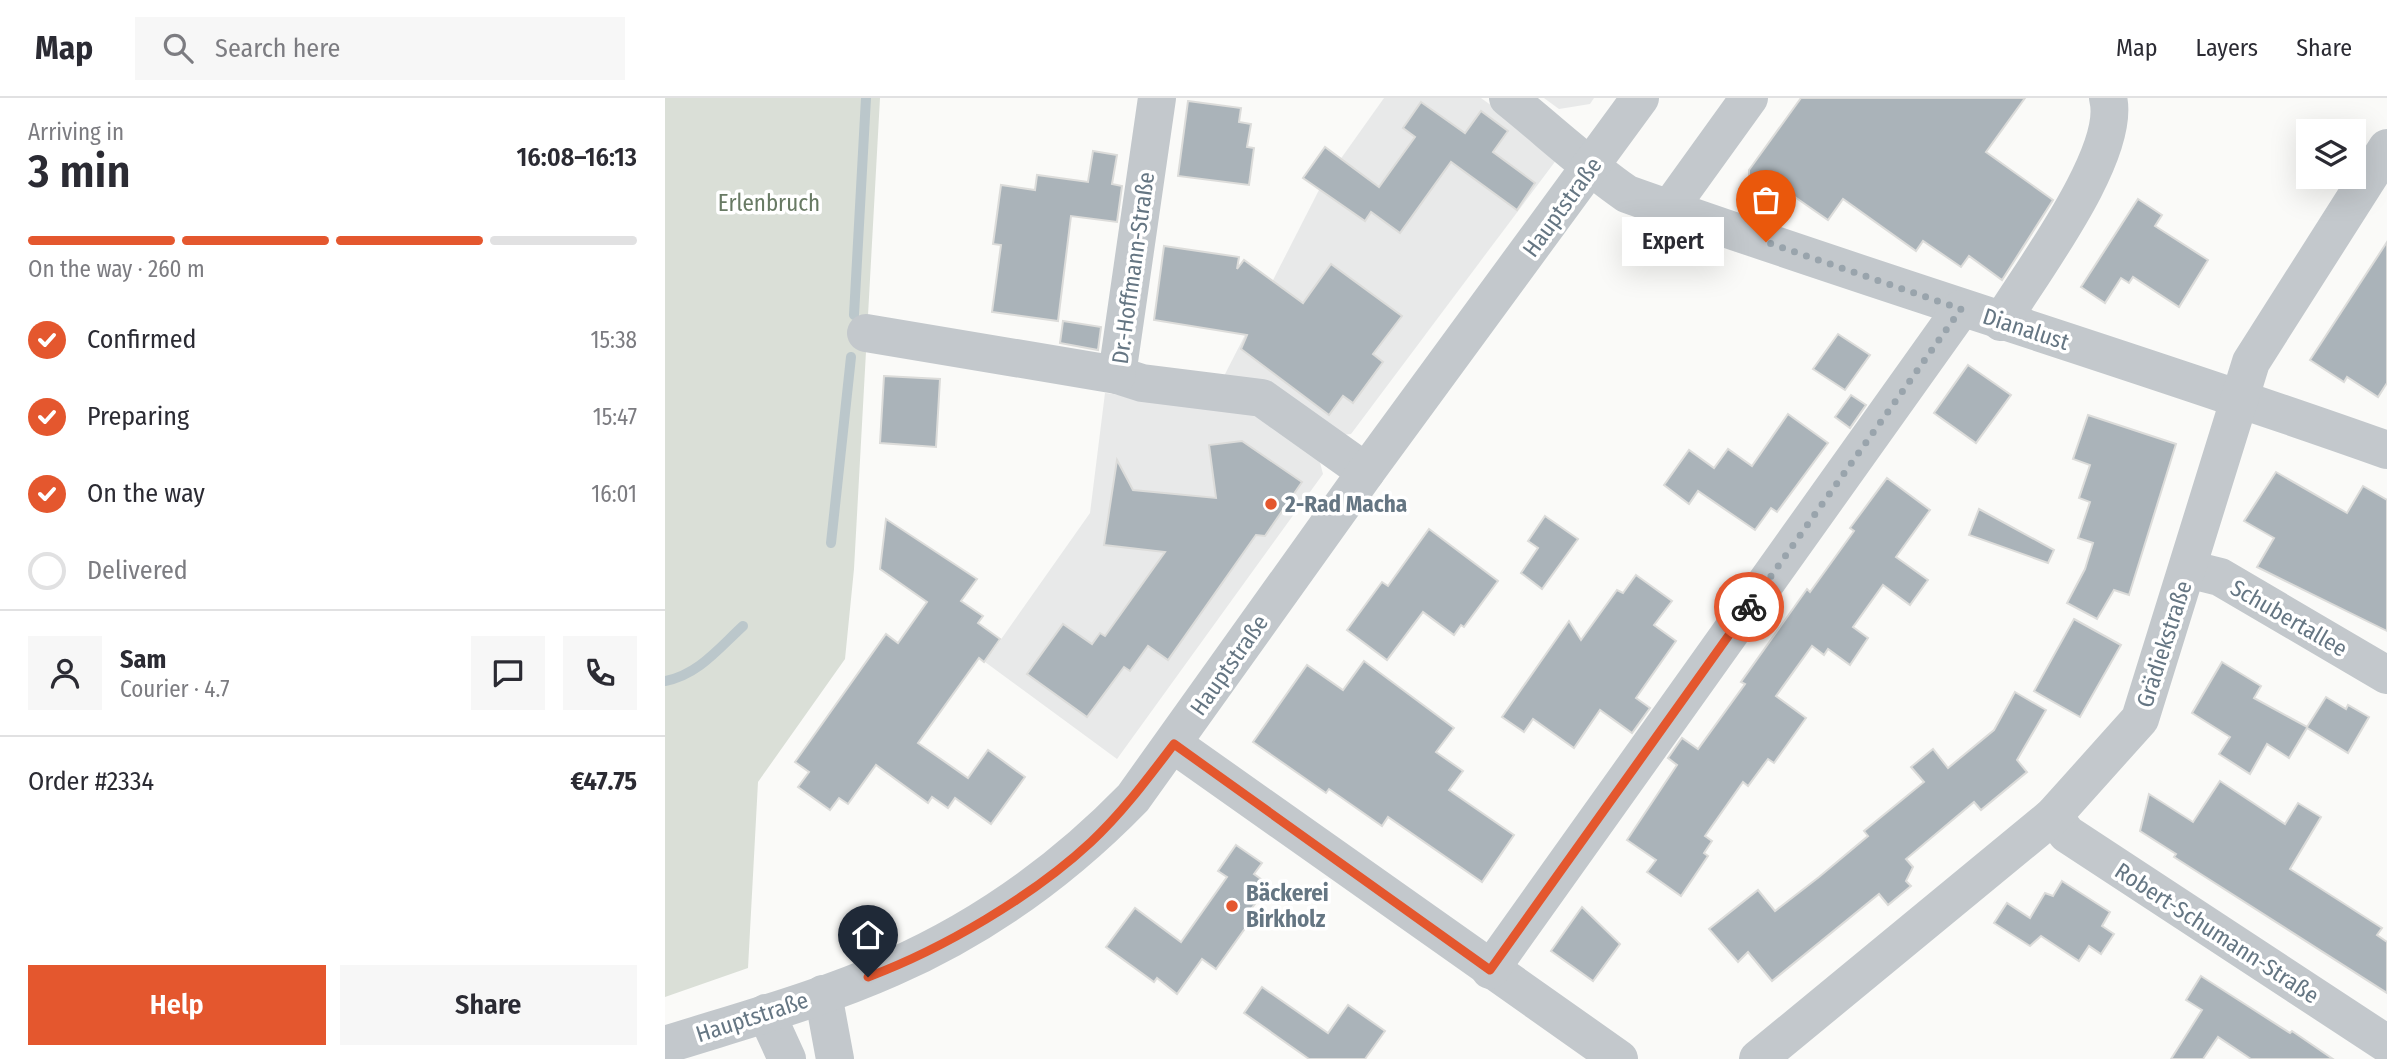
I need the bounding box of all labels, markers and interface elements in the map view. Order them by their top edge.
search box [135,17,625,80]
text: Map [35,28,93,68]
icon: search [159,29,197,67]
text: Search here [215,33,340,64]
text: Map [2116,34,2158,62]
text: Layers [2196,34,2258,62]
text: Share [2296,34,2352,62]
text: Arriving in [28,118,124,146]
map controls [2296,119,2366,189]
button: layers [2296,119,2366,189]
text: 16:08–16:13 [517,142,637,173]
text: 3 min [28,144,131,199]
street label: Hauptstraße [1516,152,1608,262]
street label: Dr.-Hoffmann-Straße [1106,170,1160,366]
pin [1736,170,1796,242]
icon: bag [1747,181,1785,219]
park label: Erlenbruch [718,189,820,217]
callout: Expert [1623,218,1724,266]
text: Expert [1642,227,1704,255]
text: On the way · 260 m [28,255,205,283]
street label: Dianalust [1979,302,2073,356]
icon: check [28,321,66,359]
text: Confirmed [87,324,197,355]
text: 15:38 [591,326,637,354]
icon: check [28,398,66,436]
text: Preparing [87,401,189,432]
text: 15:47 [593,403,637,431]
icon: check [28,475,66,513]
text: On the way [87,478,205,509]
text: 16:01 [591,480,637,508]
place label: 2-Rad Macha [1284,490,1407,518]
marker: 2-Rad Macha [1263,496,1279,512]
text: Delivered [87,555,188,586]
courier [1714,572,1784,642]
street label: Schubertallee [2226,573,2352,663]
street label: Grädiekstraße [2130,577,2198,711]
icon: bike [1730,588,1768,626]
street label: Hauptstraße [1184,609,1274,721]
button: person [28,636,102,710]
button: chat [471,636,545,710]
button: phone [563,636,637,710]
text: Sam [120,644,166,675]
text: Courier · 4.7 [120,675,230,703]
text: Order #2334 [28,766,154,797]
text: €47.75 [570,766,637,797]
street label: Robert-Schumann-Straße [2110,857,2324,1009]
place label: Bäckerei Birkholz [1246,879,1329,933]
marker: Bäckerei Birkholz [1224,898,1240,914]
pin [838,905,898,977]
icon: home [849,916,887,954]
button: Help [28,965,326,1045]
button: Share [340,965,637,1045]
street label: Hauptstraße [692,986,812,1048]

